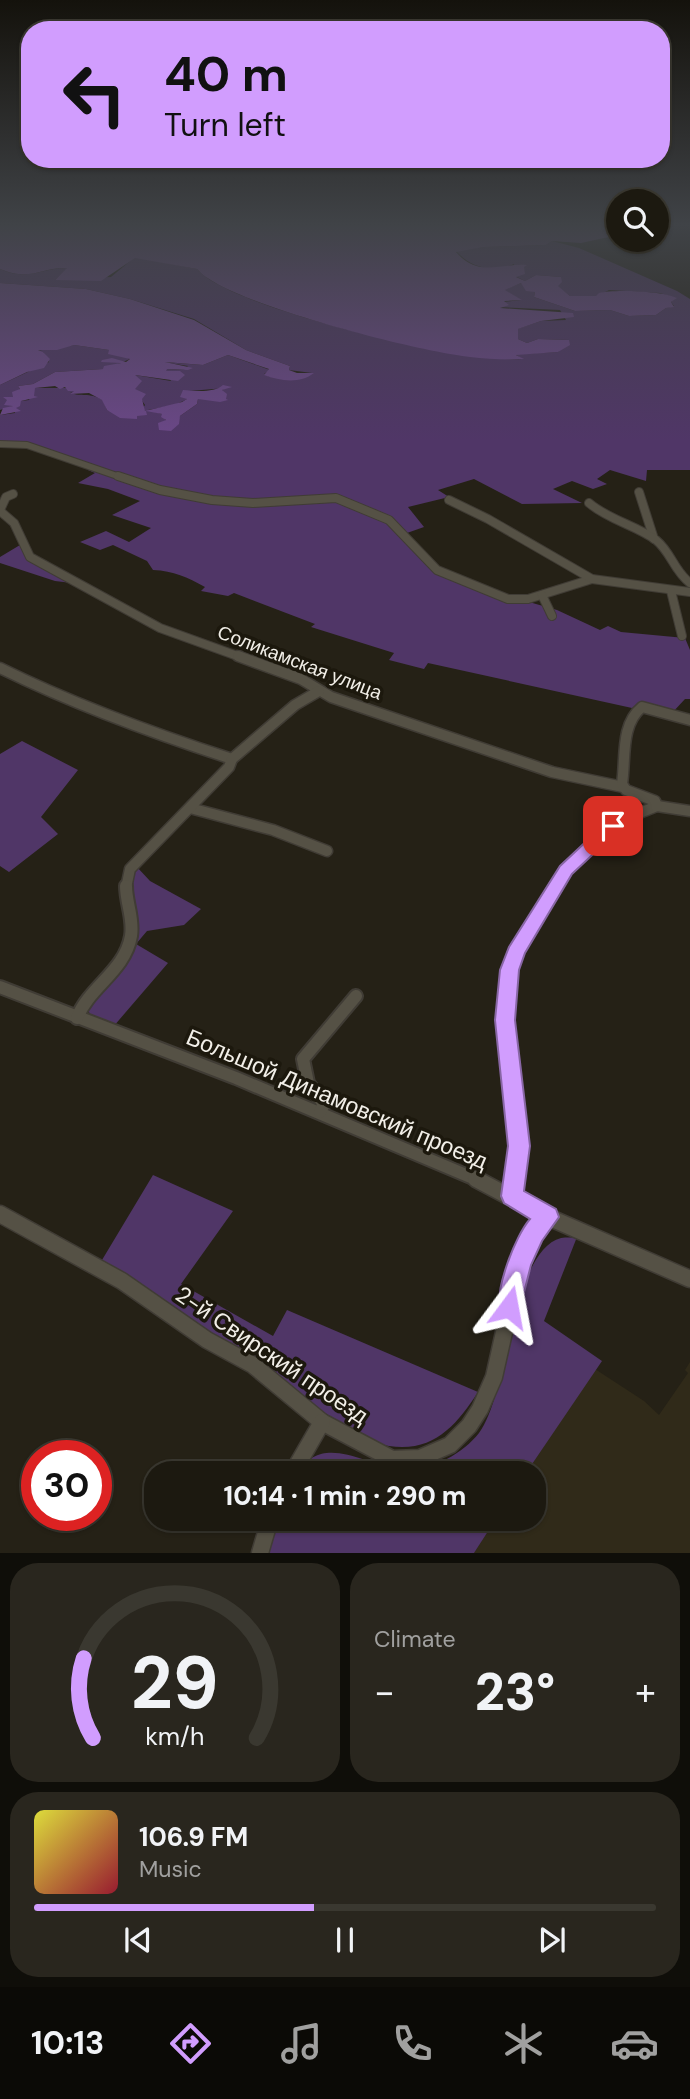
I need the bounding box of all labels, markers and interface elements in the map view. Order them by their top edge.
text: 40 m [164,42,288,106]
icon: left [49,49,140,140]
text: Turn left [164,104,286,146]
map controls [606,189,669,252]
button: search [606,189,669,252]
street label: Соликамская улица [214,620,386,706]
pin [583,796,643,856]
icon: arrive [594,807,632,845]
street label: Большой Динамовский проезд [182,1022,493,1176]
position arrow [472,1270,546,1344]
street label: 2-й Свирский проезд [170,1279,375,1431]
speed limit sign: 30 [21,1440,112,1531]
text: 10:14 · 1 min · 290 m [224,1479,466,1513]
text: Climate [374,1624,456,1654]
text: 29 [131,1637,219,1732]
text: 23° [475,1658,555,1726]
text: − [374,1667,395,1717]
text: + [635,1667,656,1717]
text: km/h [145,1720,205,1753]
text: 106.9 FM [139,1820,248,1854]
text: Music [139,1854,202,1884]
icon: previous [119,1921,157,1959]
icon: pause [326,1921,364,1959]
icon: next [533,1921,571,1959]
icon: directions [166,2019,215,2068]
icon: music [277,2019,326,2068]
icon: phone [388,2019,437,2068]
icon: climate [499,2019,548,2068]
icon: car [610,2019,659,2068]
text: 10:13 [31,2022,104,2064]

